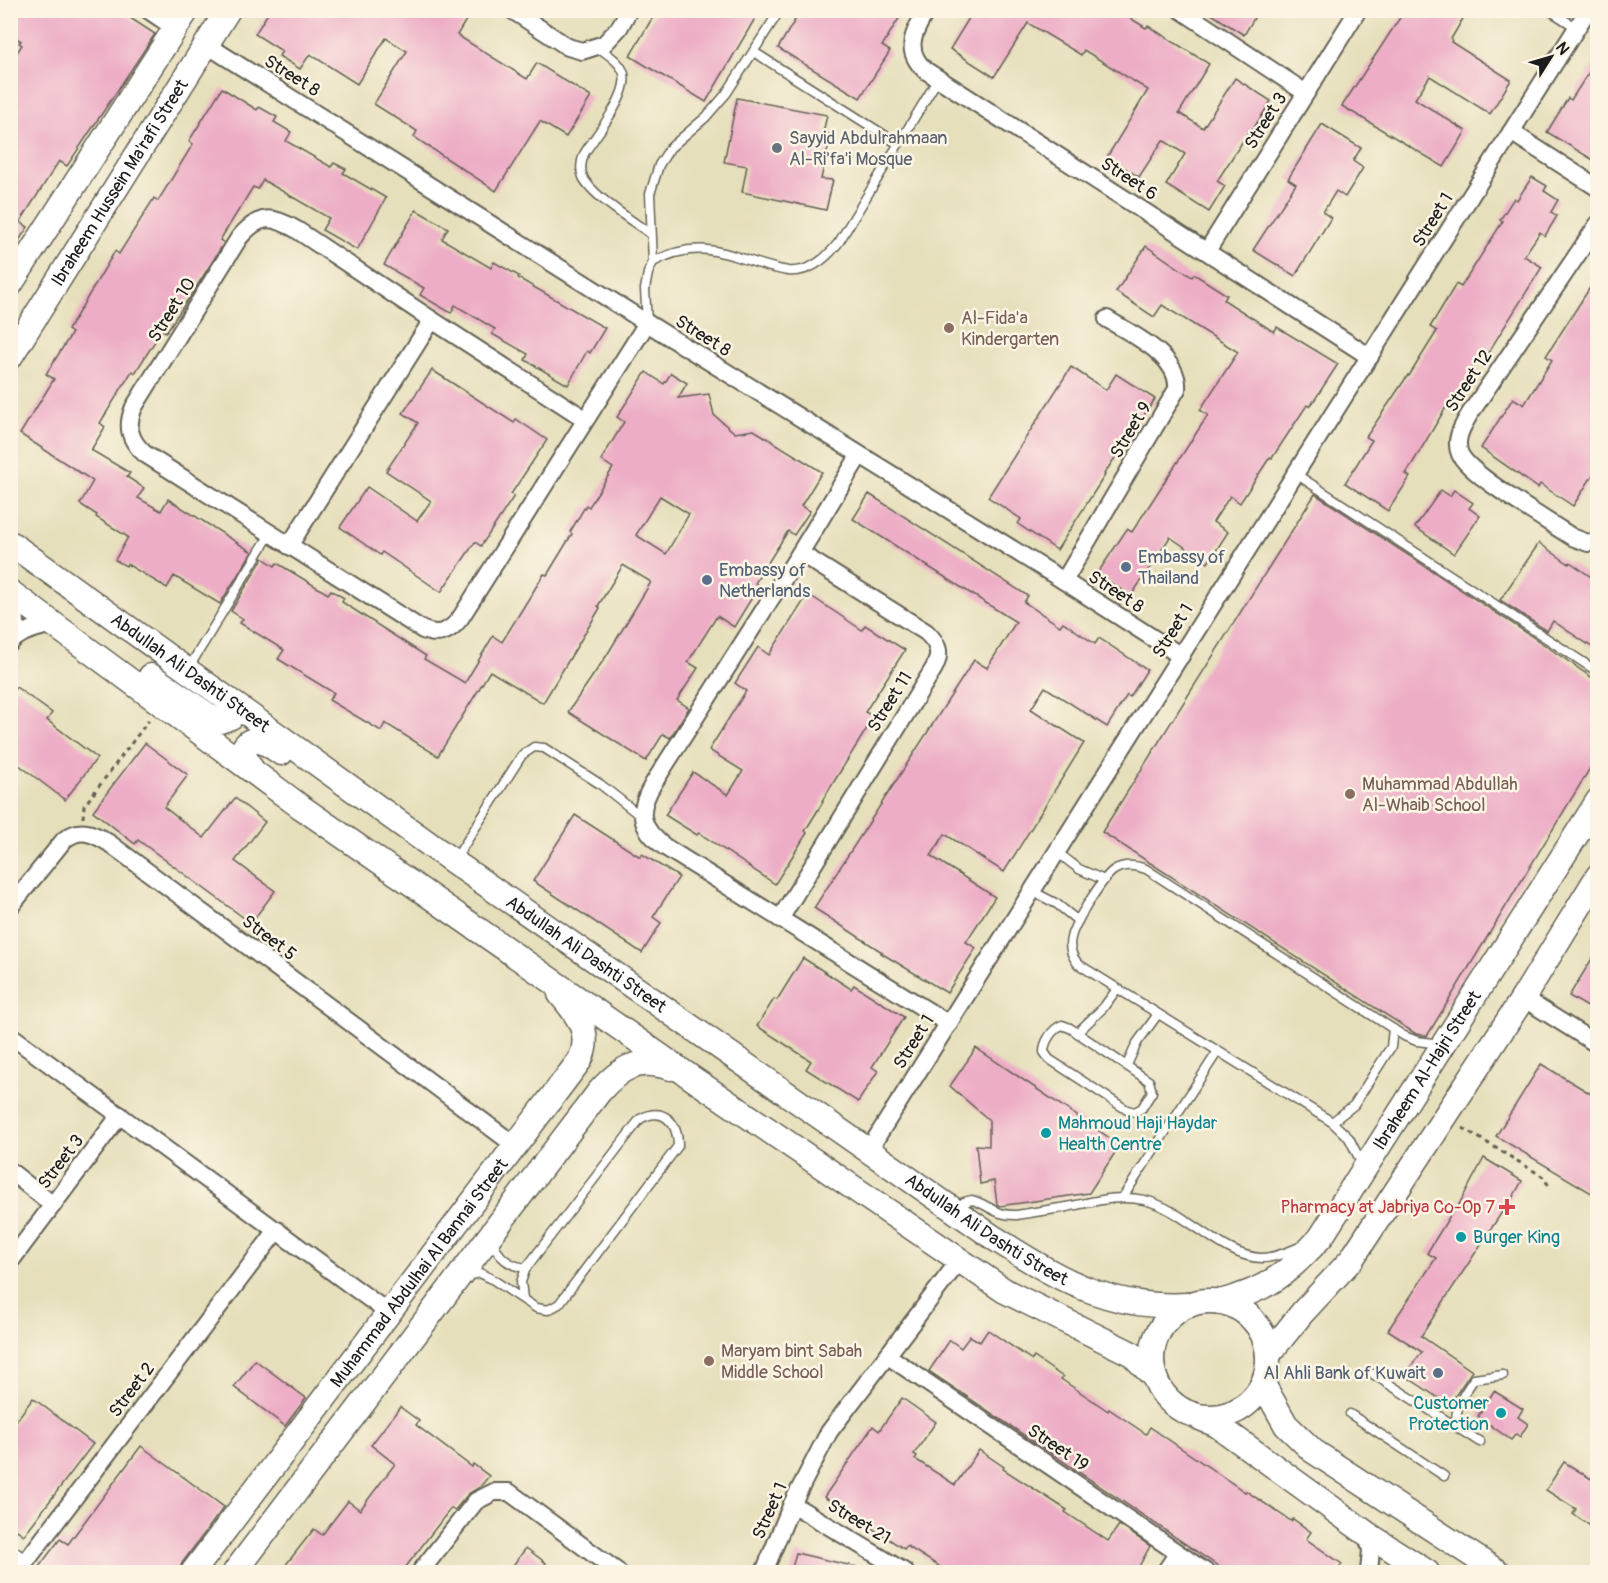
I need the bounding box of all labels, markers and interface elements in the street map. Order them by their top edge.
north arrow [1521,27,1581,87]
text: N [1551,38,1574,59]
street label: Street 8 [260,50,324,102]
street label: Ibraheem Hussein Ma'rafi Street [46,74,194,290]
street label: Street 3 [1240,88,1292,154]
place label: Sayyid Abdulrahmaan Al-Ri'fa'i Mosque [789,127,947,171]
marker: Sayyid Abdulrahmaan Al-Ri'fa'i Mosque [770,141,784,155]
street label: Street 6 [1096,152,1162,206]
street label: Street 1 [1407,189,1459,251]
street label: Street 10 [143,273,201,347]
place label: Al-Fida'a Kindergarten [961,307,1059,351]
street label: Street 8 [671,310,735,362]
marker: Al-Fida'a Kindergarten [942,321,956,335]
street label: Street 12 [1440,345,1498,417]
street label: Street 9 [1105,398,1157,462]
place label: Embassy of Thailand [1138,546,1226,590]
place label: Embassy of Netherlands [719,559,810,603]
marker: Embassy of Thailand [1119,560,1133,574]
street label: Street 8 [1084,566,1148,618]
marker: Embassy of Netherlands [700,573,714,587]
street label: Street 1 [1147,600,1199,662]
street label: Abdullah Ali Dashti Street [106,608,275,738]
street label: Street 11 [863,668,917,736]
place label: Muhammad Abdullah Al-Whaib School [1362,773,1518,817]
marker: Muhammad Abdullah Al-Whaib School [1343,787,1357,801]
street label: Abdullah Ali Dashti Street [502,890,672,1018]
street label: Street 5 [237,910,301,966]
street label: Ibraheem Al-Hajri Street [1368,986,1487,1154]
street label: Street 1 [888,1011,940,1073]
place label: Mahmoud Haji Haydar Health Centre [1058,1112,1218,1156]
marker: Mahmoud Haji Haydar Health Centre [1039,1126,1053,1140]
street label: Street 3 [33,1130,89,1194]
street label: Muhammad Abdulhai Al Bannai Street [325,1153,514,1392]
street label: Abdullah Ali Dashti Street [901,1168,1073,1291]
place label: Pharmacy at Jabriya Co-Op 7 [1281,1196,1495,1219]
marker: Pharmacy at Jabriya Co-Op 7 [1500,1200,1514,1214]
place label: Burger King [1473,1226,1560,1249]
marker: Burger King [1454,1230,1468,1244]
place label: Maryam bint Sabah Middle School [721,1340,862,1384]
marker: Maryam bint Sabah Middle School [702,1354,716,1368]
street label: Street 2 [104,1358,160,1422]
place label: Al Ahli Bank of Kuwait [1263,1362,1427,1385]
marker: Al Ahli Bank of Kuwait [1431,1366,1445,1380]
place label: Customer Protection [1408,1392,1490,1436]
marker: Customer Protection [1494,1406,1508,1420]
street label: Street 19 [1023,1419,1093,1477]
street label: Street 1 [747,1479,793,1543]
street label: Street 21 [823,1494,895,1550]

